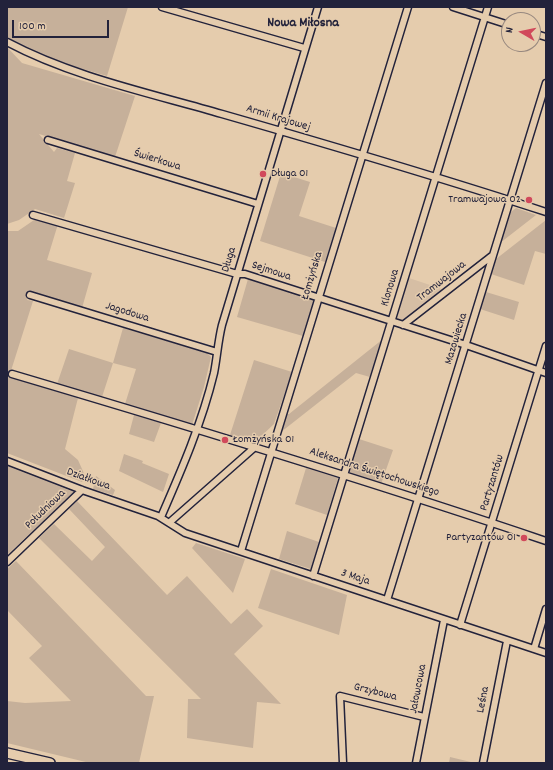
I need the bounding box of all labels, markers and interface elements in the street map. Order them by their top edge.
scale bar [14,12,111,38]
north arrow [501,12,541,52]
district label: Nowa Miłosna [267,16,339,32]
text: 100 m [19,18,46,35]
text: N [502,26,518,34]
street label: Armii Krajowej [244,102,312,136]
street label: Świerkowa [132,147,182,175]
place label: Długa 01 [271,167,308,181]
marker: Długa 01 [258,169,268,179]
place label: Tramwajowa 02 [448,193,521,207]
marker: Tramwajowa 02 [524,195,534,205]
street label: Długa [219,246,241,274]
street label: Łomżyńska [299,250,327,302]
street label: Tramwajowa [415,258,469,306]
street label: Sejmowa [249,259,293,285]
street label: Klonowa [379,268,403,308]
street label: Jagodowa [103,300,151,326]
street label: Mazowiecka [442,311,472,367]
place label: Łomżyńska 01 [233,433,294,447]
marker: Łomżyńska 01 [220,435,230,445]
street label: Aleksandra Świętochowskiego [307,445,441,501]
street label: Partyzantów [478,453,508,513]
street label: Działkowa [64,465,112,495]
street label: Południowa [23,487,69,533]
place label: Partyzantów 01 [446,531,516,545]
marker: Partyzantów 01 [519,533,529,543]
street label: 3 Maja [339,567,371,589]
street label: Jałowcowa [407,663,431,715]
street label: Grzybowa [352,681,398,705]
street label: Leśna [474,686,494,714]

